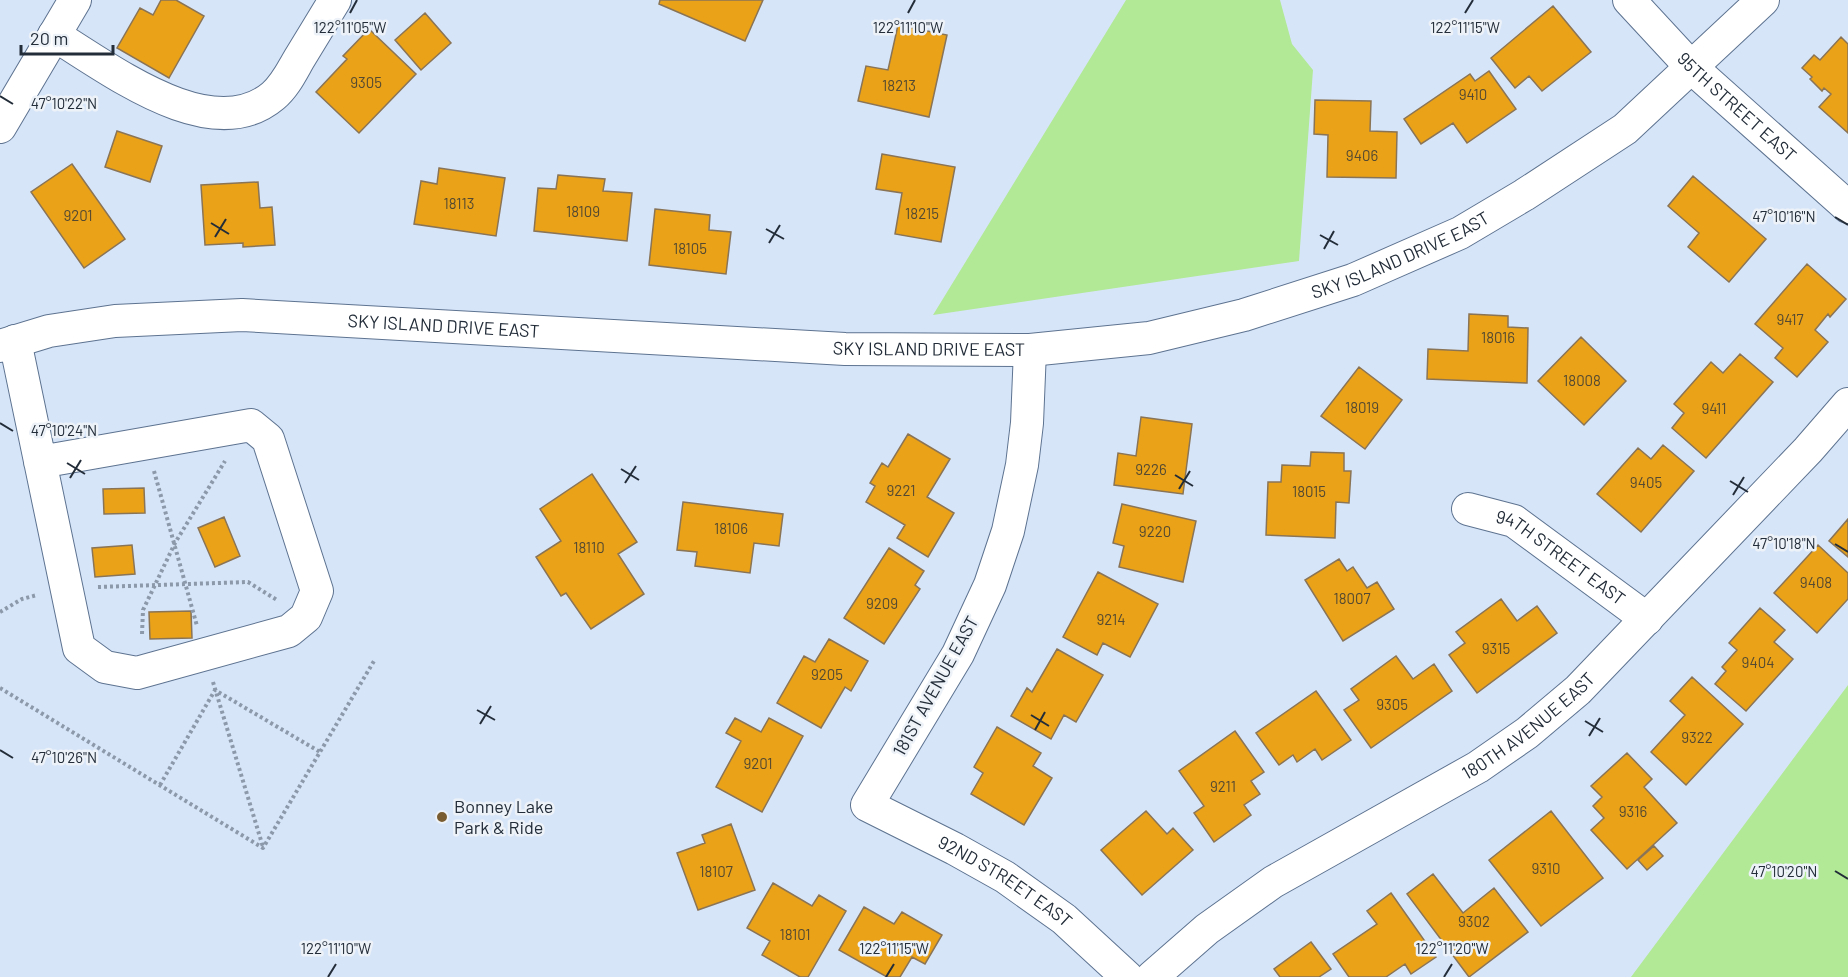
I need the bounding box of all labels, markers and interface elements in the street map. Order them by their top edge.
scale bar [21,18,112,56]
text: 122°11'05"W [314,18,386,36]
text: 122°11'10"W [873,18,943,36]
text: 122°11'15"W [1430,18,1500,36]
text: 20 m [30,27,68,49]
street label: 95TH STREET EAST [1673,47,1801,166]
house number: 9305 [350,73,382,91]
house number: 18213 [882,76,916,94]
house number: 9410 [1459,85,1487,103]
text: 47°10'22"N [31,94,97,112]
house number: 9406 [1346,146,1378,164]
house number: 18113 [444,194,474,212]
house number: 18109 [566,202,600,220]
house number: 18215 [905,204,939,222]
house number: 9201 [63,206,93,224]
street label: SKY ISLAND DRIVE EAST [1308,206,1493,303]
text: 47°10'16"N [1752,207,1816,225]
house number: 18105 [673,239,707,257]
street label: SKY ISLAND DRIVE EAST [347,309,540,342]
house number: 9417 [1776,310,1804,328]
house number: 18016 [1481,328,1515,346]
street label: SKY ISLAND DRIVE EAST [832,336,1025,360]
house number: 18008 [1563,371,1601,389]
house number: 18019 [1345,398,1379,416]
house number: 9411 [1701,399,1727,417]
text: 47°10'24"N [31,421,97,439]
house number: 9226 [1135,460,1167,478]
house number: 9405 [1630,473,1662,491]
house number: 9221 [887,481,915,499]
house number: 18015 [1292,482,1326,500]
street label: 94TH STREET EAST [1494,505,1630,609]
house number: 18106 [714,519,748,537]
house number: 9220 [1139,522,1171,540]
text: 47°10'18"N [1752,534,1816,552]
house number: 18110 [573,538,605,556]
house number: 9408 [1800,573,1832,591]
house number: 18007 [1333,589,1371,607]
house number: 9209 [866,594,898,612]
house number: 9214 [1096,610,1126,628]
street label: 181ST AVENUE EAST [888,612,983,759]
house number: 9315 [1482,639,1510,657]
house number: 9404 [1742,653,1774,671]
house number: 9205 [811,665,843,683]
street label: 180TH AVENUE EAST [1458,667,1599,784]
house number: 9305 [1376,695,1408,713]
house number: 9322 [1681,728,1713,746]
text: 47°10'26"N [31,748,97,766]
house number: 9201 [743,754,773,772]
house number: 9211 [1210,777,1236,795]
place label: Bonney Lake Park & Ride [454,795,553,838]
house number: 9316 [1619,802,1647,820]
marker: Bonney Lake Park & Ride [435,810,449,824]
street label: 92ND STREET EAST [935,830,1077,931]
house number: 9310 [1531,859,1561,877]
house number: 18107 [699,862,733,880]
text: 47°10'20"N [1751,862,1817,880]
house number: 9302 [1458,912,1490,930]
house number: 18101 [779,925,811,943]
text: 122°11'10"W [301,939,371,957]
text: 122°11'15"W [859,939,929,957]
text: 122°11'20"W [1415,939,1489,957]

